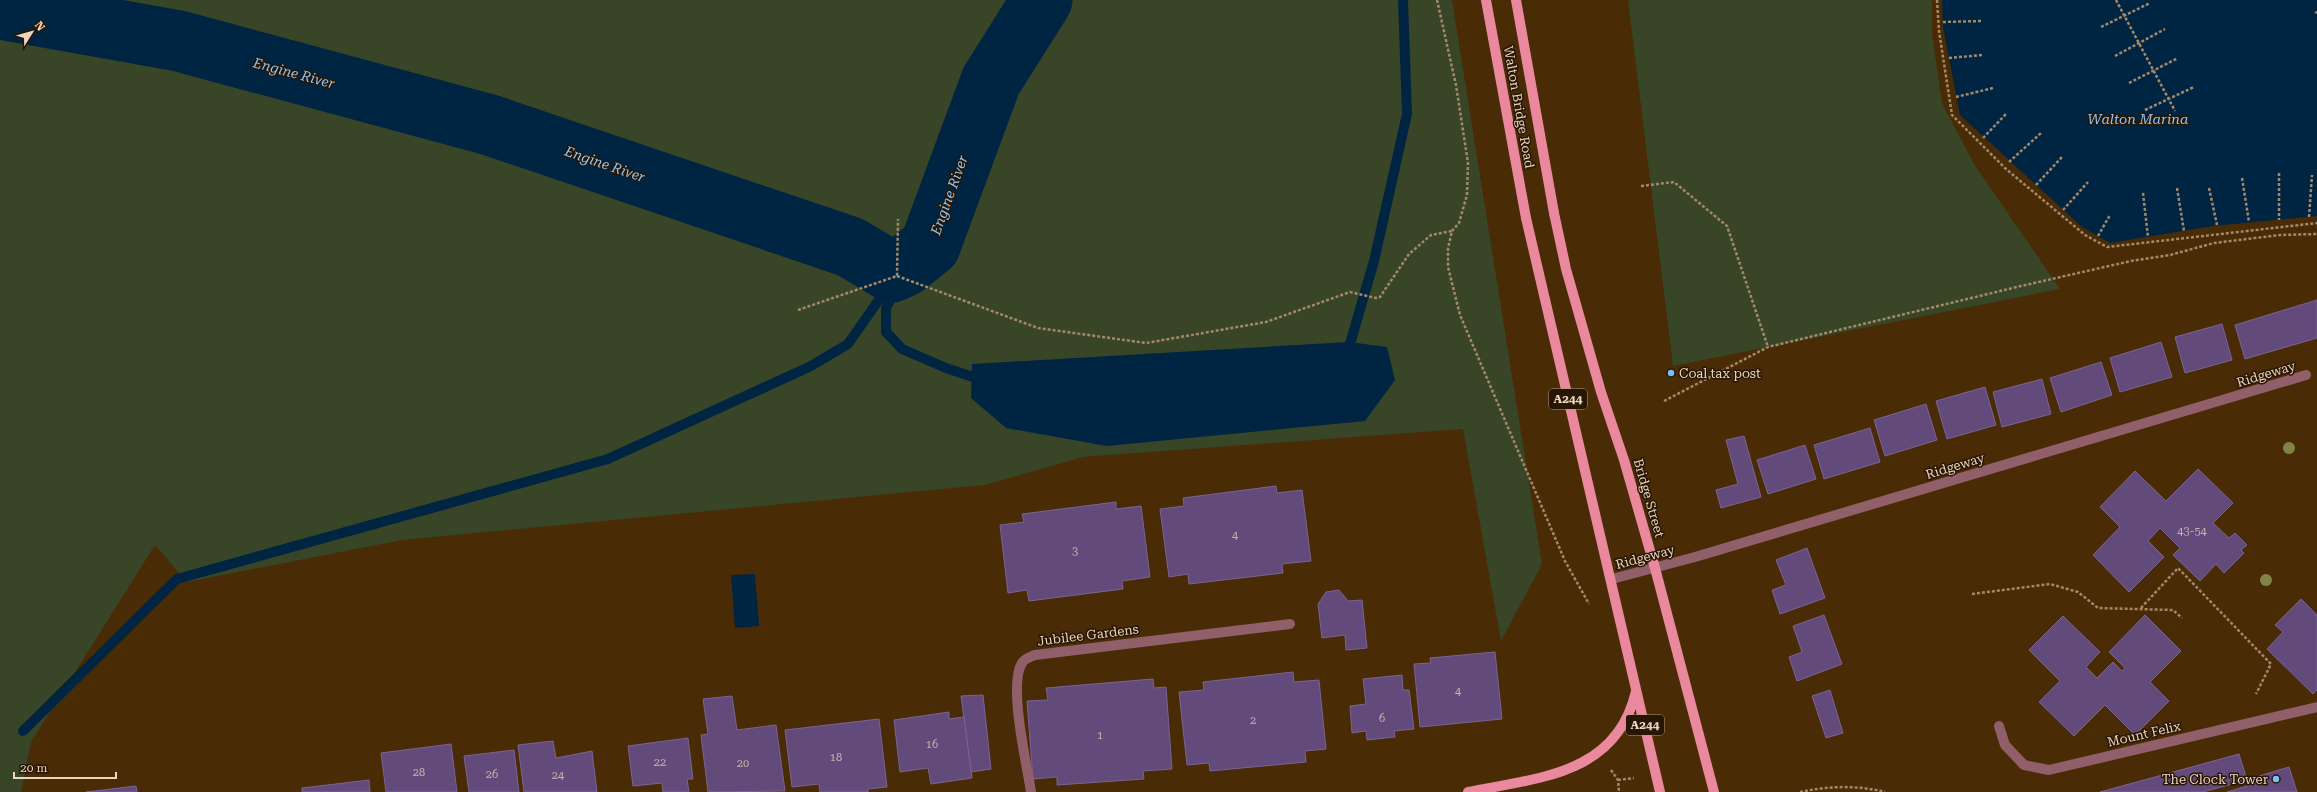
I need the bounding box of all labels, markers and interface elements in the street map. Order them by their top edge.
north arrow [12,12,52,52]
text: N [32,19,48,34]
street label: Walton Bridge Road [1501,45,1537,170]
water label: Engine River [251,54,337,92]
water label: Walton Marina [2088,111,2188,127]
water label: Engine River [562,143,647,185]
water label: Engine River [927,153,971,238]
street label: Ridgeway [2235,358,2297,390]
place label: Coal tax post [1679,366,1761,381]
marker: Coal tax post [1666,368,1676,378]
road number: A244 [1549,389,1587,409]
street label: Ridgeway [1924,450,1986,482]
street label: Bridge Street [1631,457,1667,539]
house number: 43-54 [2177,525,2208,538]
house number: 4 [1232,529,1239,542]
street label: Ridgeway [1614,542,1676,572]
house number: 3 [1072,545,1078,558]
street label: Jubilee Gardens [1036,621,1140,649]
house number: 4 [1455,685,1462,698]
house number: 6 [1379,712,1385,725]
house number: 2 [1250,714,1256,727]
road number: A244 [1626,715,1664,735]
street label: Mount Felix [2106,718,2183,750]
house number: 1 [1097,729,1103,742]
house number: 16 [926,738,938,751]
house number: 18 [830,751,842,764]
scale bar [14,754,116,780]
house number: 22 [654,756,666,769]
house number: 20 [737,757,749,770]
text: 20 m [20,761,47,775]
house number: 28 [413,766,425,779]
house number: 26 [486,768,498,781]
house number: 24 [552,769,565,782]
place label: The Clock Tower [2162,772,2269,787]
marker: The Clock Tower [2271,774,2281,784]

